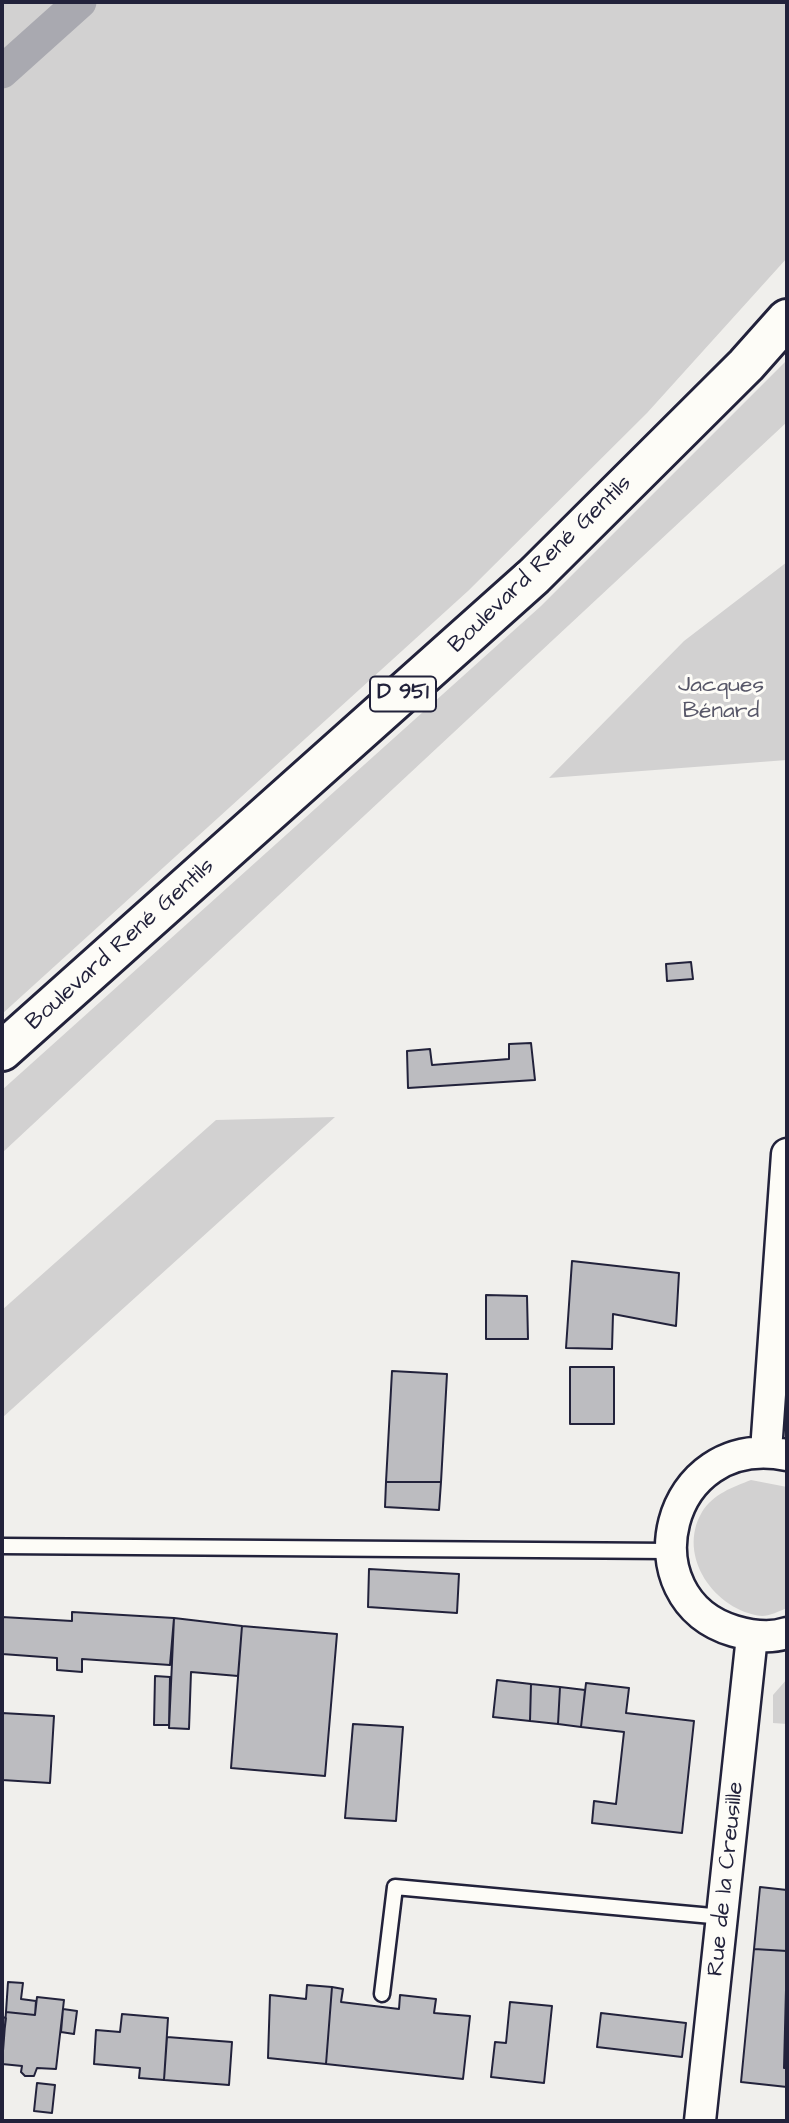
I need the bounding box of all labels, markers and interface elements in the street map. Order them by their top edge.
street label: Boulevard René Gentils [444,470,638,660]
park label: Jacques Bénard [678,672,764,726]
road number: D 951 [370,676,436,712]
street label: Boulevard René Gentils [21,853,221,1037]
street label: Rue de la Creusille [703,1780,751,1978]

